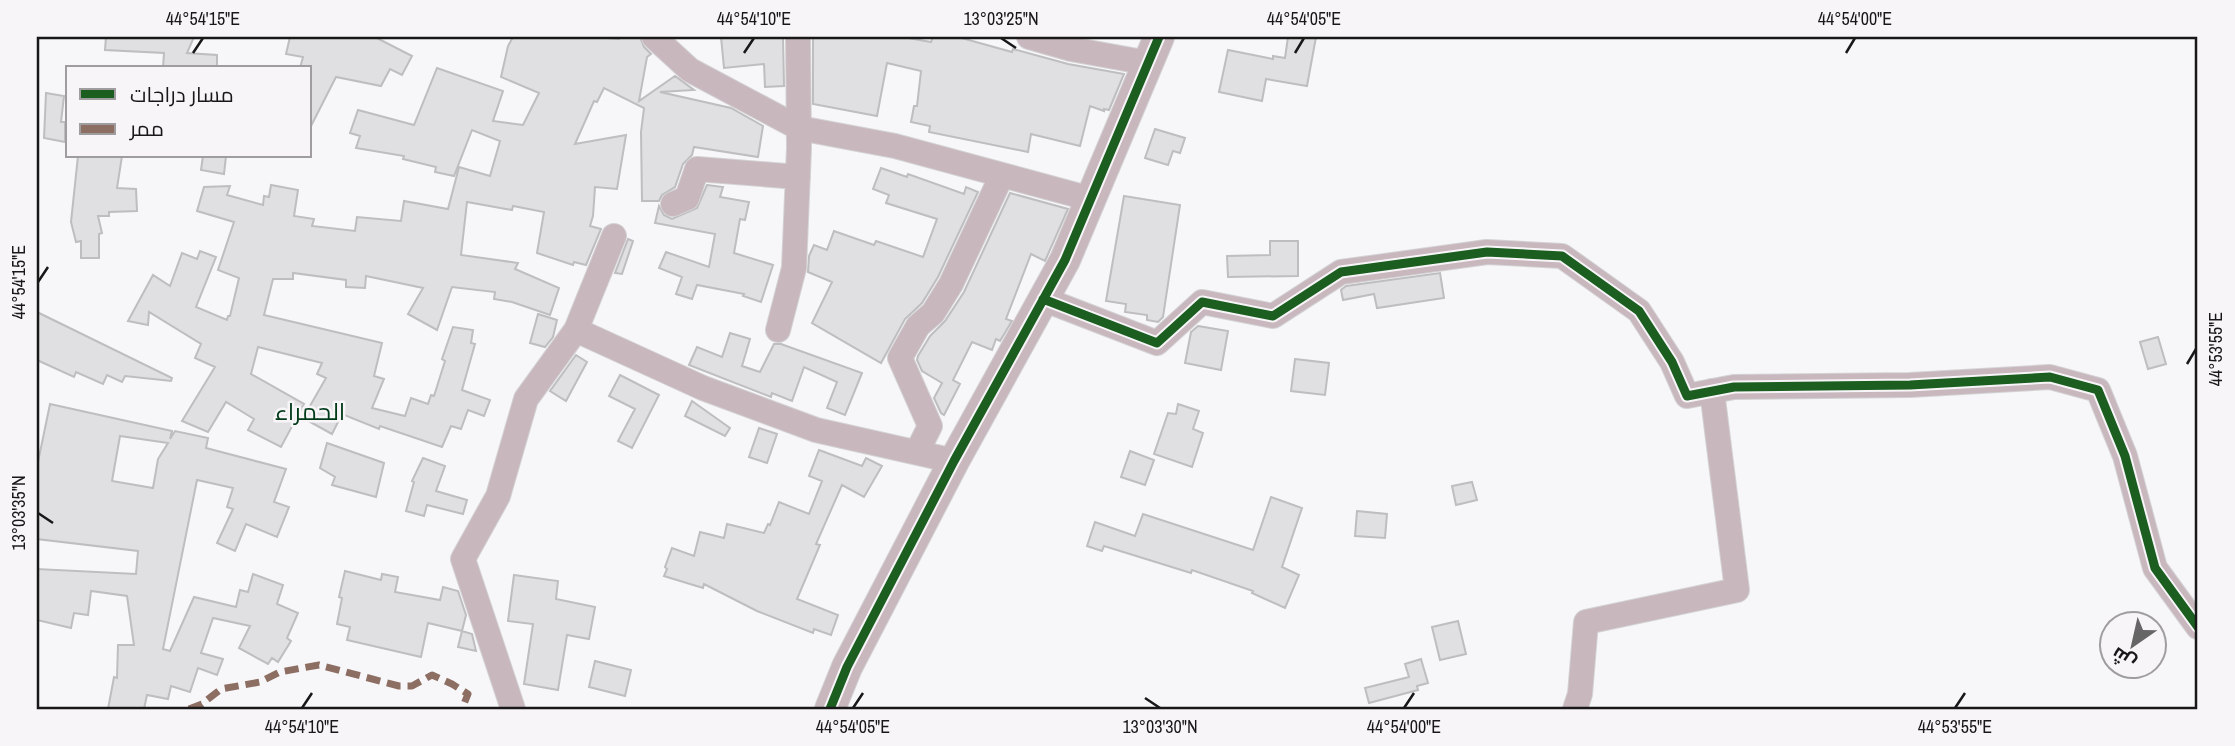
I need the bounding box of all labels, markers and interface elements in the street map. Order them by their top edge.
text: 44°54'15"E [166,6,240,31]
text: 44°54'10"E [717,6,791,31]
text: 13°03'25"N [963,6,1039,31]
text: 44°54'05"E [1267,6,1341,31]
text: 44°54'00"E [1818,6,1892,31]
legend [66,66,312,158]
text: مسار دراجات [130,80,234,109]
text: ممر [129,114,164,143]
text: 44°54'15"E [6,245,31,319]
text: 44°53'55"E [2203,312,2228,386]
district label: الحمراء [275,395,345,427]
text: 13°03'35"N [6,475,31,551]
north arrow [2098,610,2168,680]
text: ش [2106,641,2141,677]
text: 44°54'10"E [265,714,339,739]
text: 44°54'05"E [816,714,890,739]
text: 13°03'30"N [1122,714,1198,739]
text: 44°54'00"E [1367,714,1441,739]
text: 44°53'55"E [1918,714,1992,739]

